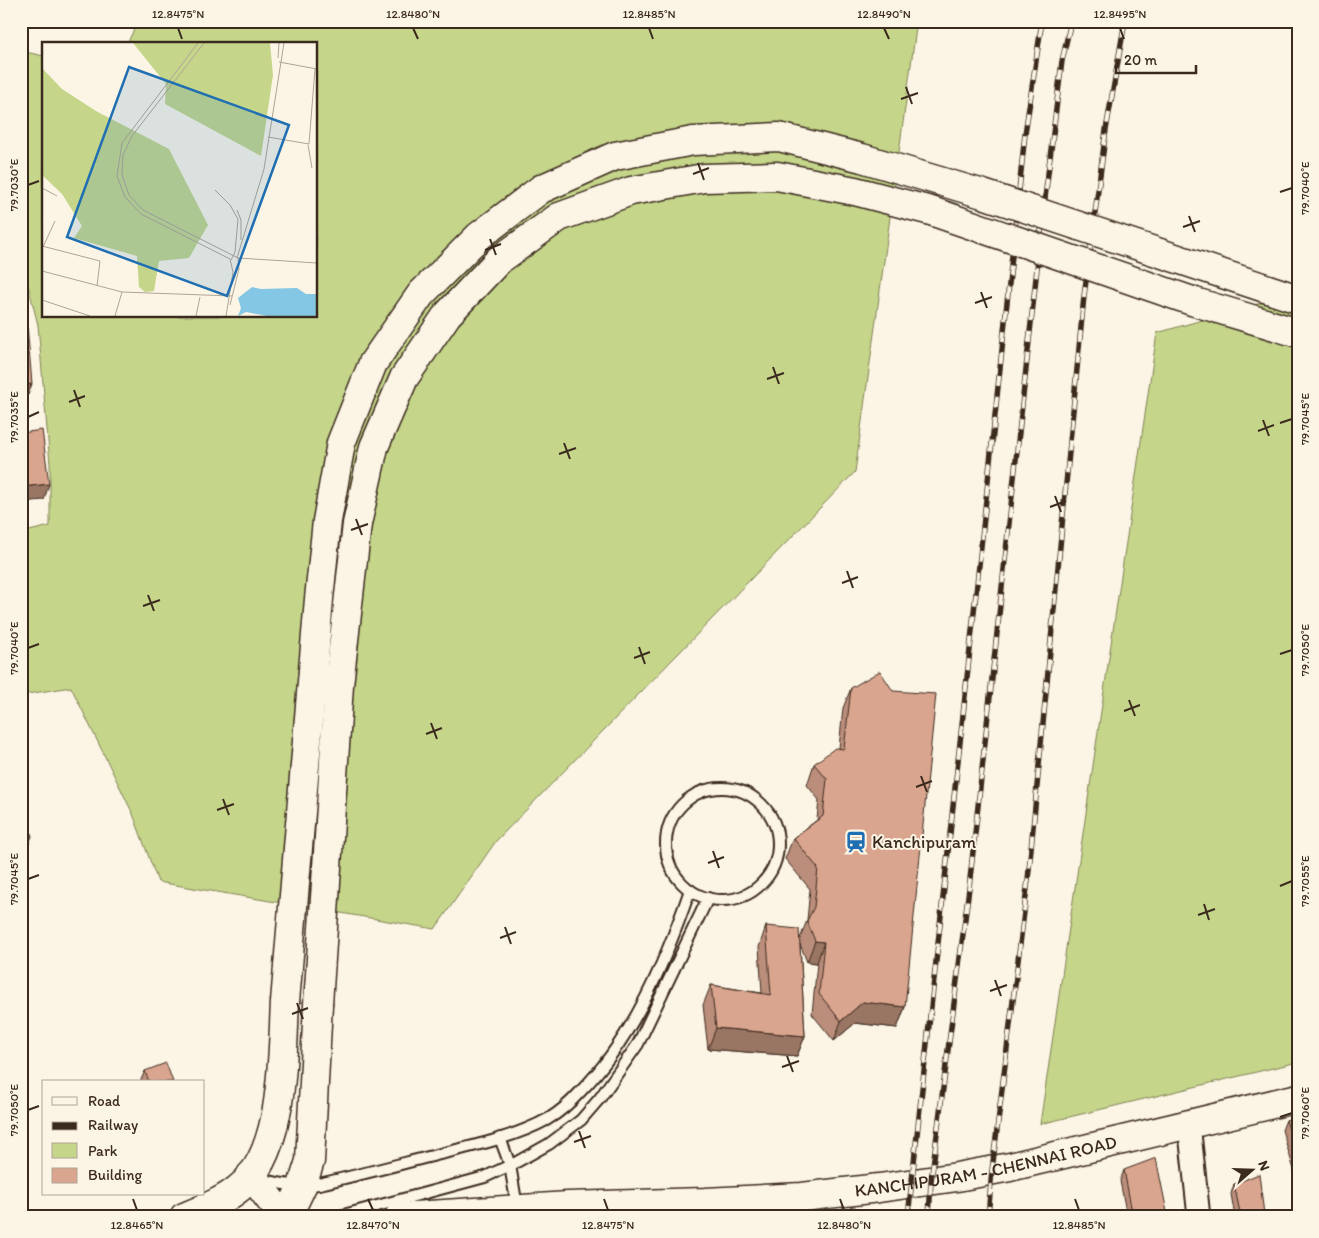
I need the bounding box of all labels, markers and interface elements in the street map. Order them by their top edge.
text: 12.8475°N [152,7,204,21]
text: 12.8480°N [386,7,440,21]
text: 12.8485°N [622,7,676,21]
text: 12.8490°N [857,7,911,21]
text: 12.8495°N [1094,7,1146,21]
inset map [42,42,318,318]
scale bar [1116,42,1196,74]
text: 20 m [1124,51,1158,69]
text: 79.7030°E [7,158,21,211]
text: 79.7040°E [1298,161,1312,215]
text: 79.7035°E [7,391,21,443]
text: 79.7045°E [1298,393,1312,445]
text: 79.7040°E [7,621,21,675]
text: 79.7050°E [1298,623,1312,676]
station icon: Kanchipuram [843,829,869,855]
place label: Kanchipuram [872,831,976,853]
text: 79.7045°E [7,853,21,905]
text: 79.7055°E [1298,855,1312,907]
legend [42,1080,205,1196]
text: 79.7050°E [7,1083,21,1136]
text: 79.7060°E [1298,1086,1312,1139]
text: Road [88,1092,121,1110]
text: Railway [88,1116,138,1134]
street label: KANCHIPURAM - CHENNAI ROAD [854,1131,1119,1202]
text: Park [88,1142,118,1160]
north arrow [1226,1146,1276,1196]
text: N [1254,1158,1273,1173]
text: Building [88,1166,142,1184]
text: 12.8465°N [111,1218,163,1232]
text: 12.8470°N [346,1218,400,1232]
text: 12.8475°N [582,1218,634,1232]
text: 12.8480°N [817,1218,871,1232]
text: 12.8485°N [1052,1218,1106,1232]

